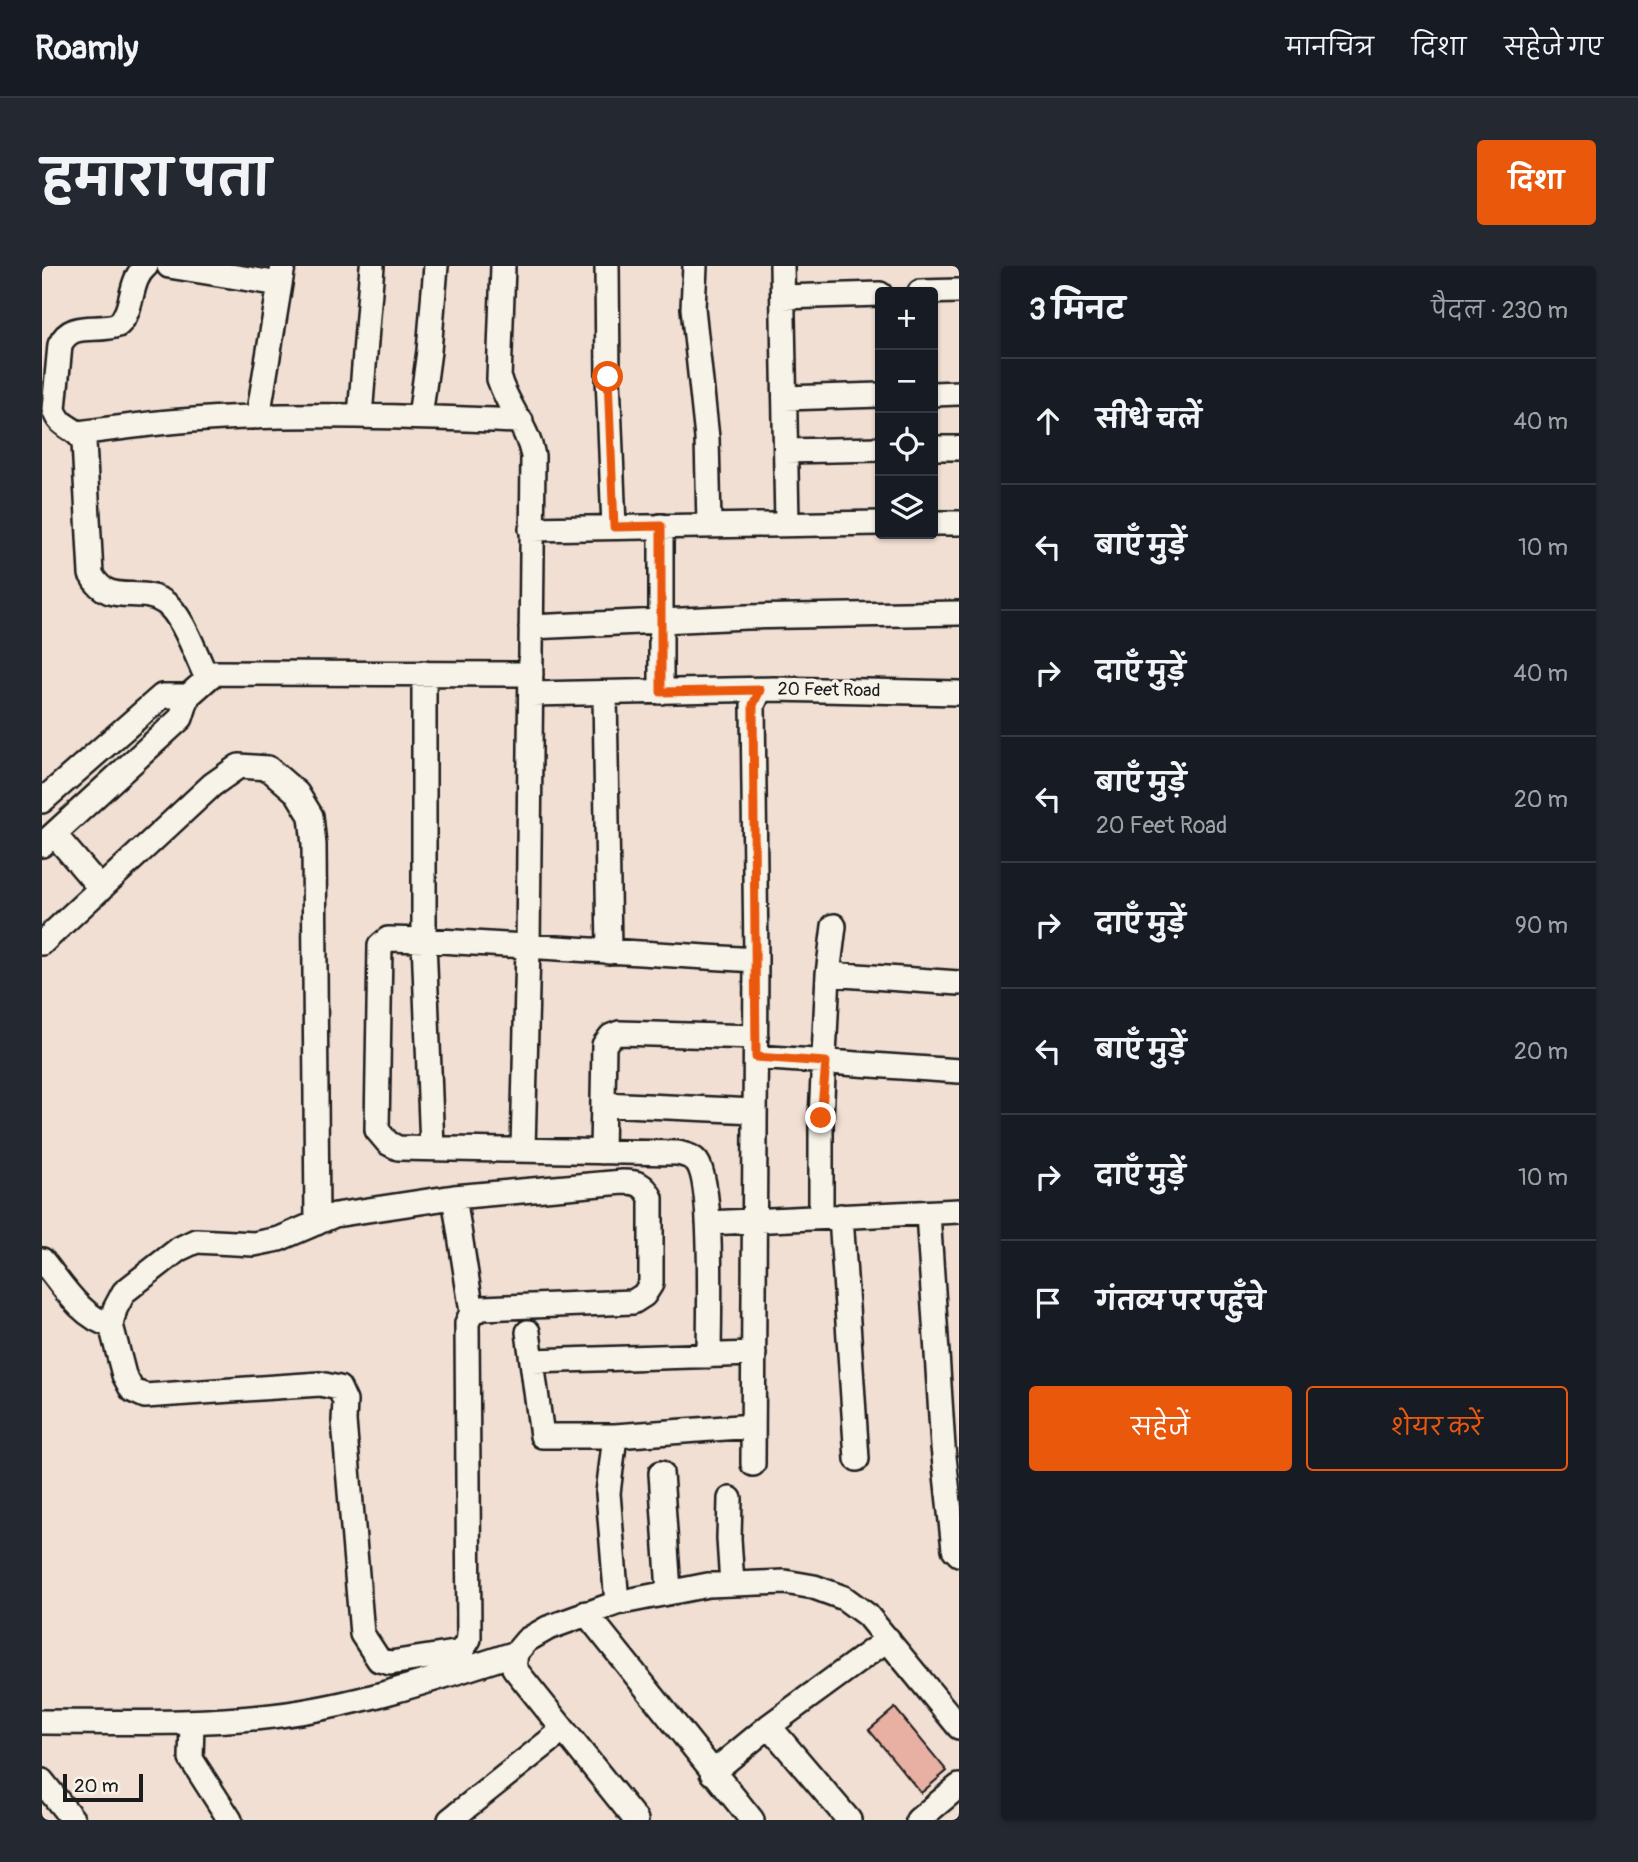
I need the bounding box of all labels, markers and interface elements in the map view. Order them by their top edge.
text: Roamly [35,28,138,69]
text: मानचित्र [1286,33,1374,62]
text: दिशा [1412,33,1466,62]
text: सहेजे गए [1504,33,1603,62]
button: दिशा [1477,140,1596,225]
text: हमारा पता [42,149,270,210]
map controls [875,287,938,539]
button: + [875,287,938,350]
text: 3 मिनट [1029,291,1125,328]
text: पैदल · 230 m [1431,296,1568,325]
button: − [875,350,938,413]
route start [592,361,623,392]
icon: ahead [1029,402,1067,440]
text: सीधे चलें [1096,404,1201,436]
text: 40 m [1514,407,1568,436]
button: locate [875,413,938,476]
button: layers [875,476,938,539]
icon: left [1029,528,1067,566]
text: बाएँ मुड़ें [1096,530,1186,562]
text: 10 m [1518,533,1568,562]
icon: right [1029,654,1067,692]
text: दाएँ मुड़ें [1096,656,1185,688]
text: 40 m [1514,659,1568,688]
street label: 20 Feet Road [777,678,881,702]
text: बाएँ मुड़ें [1096,767,1186,799]
icon: left [1029,780,1067,818]
text: 20 m [1514,785,1568,814]
text: 20 Feet Road [1096,811,1227,840]
icon: right [1029,906,1067,944]
text: दाएँ मुड़ें [1096,908,1185,940]
text: 90 m [1515,911,1568,940]
icon: left [1029,1032,1067,1070]
text: बाएँ मुड़ें [1096,1034,1186,1066]
text: 20 m [1514,1037,1568,1066]
route end [805,1102,836,1133]
icon: right [1029,1158,1067,1196]
text: दाएँ मुड़ें [1096,1160,1185,1192]
text: 10 m [1518,1163,1568,1192]
icon: arrive [1029,1284,1067,1322]
text: गंतव्य पर पहुँचे [1096,1286,1265,1318]
button: सहेजें [1029,1386,1292,1471]
button: शेयर करें [1306,1386,1568,1471]
scale bar [63,1771,144,1803]
text: 20 m [74,1774,119,1798]

